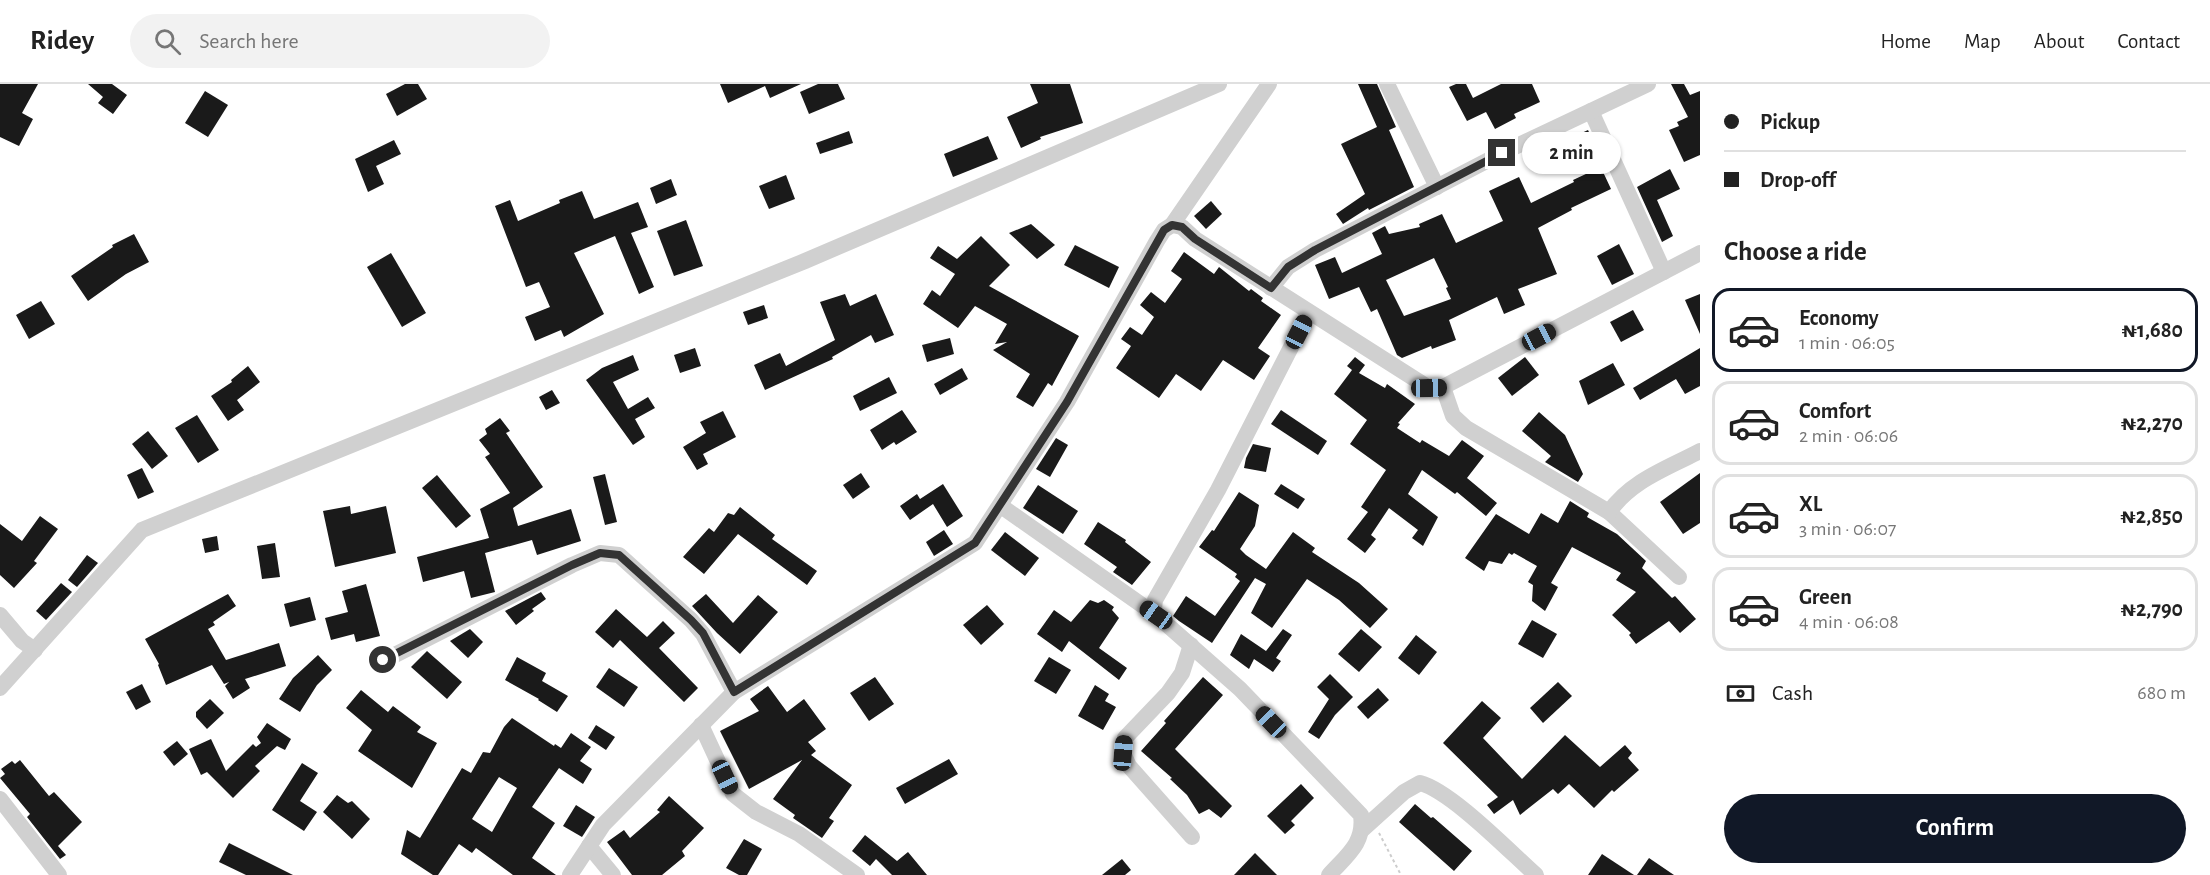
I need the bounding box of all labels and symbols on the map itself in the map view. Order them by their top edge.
callout: 2 min [1523,132,1622,174]
route end [1488,139,1515,166]
car [1283,312,1315,352]
car [1519,321,1559,353]
car [1411,379,1447,397]
car [1136,597,1176,633]
route start [369,646,396,673]
car [1252,703,1290,741]
car [1112,734,1134,772]
car [709,757,741,797]

